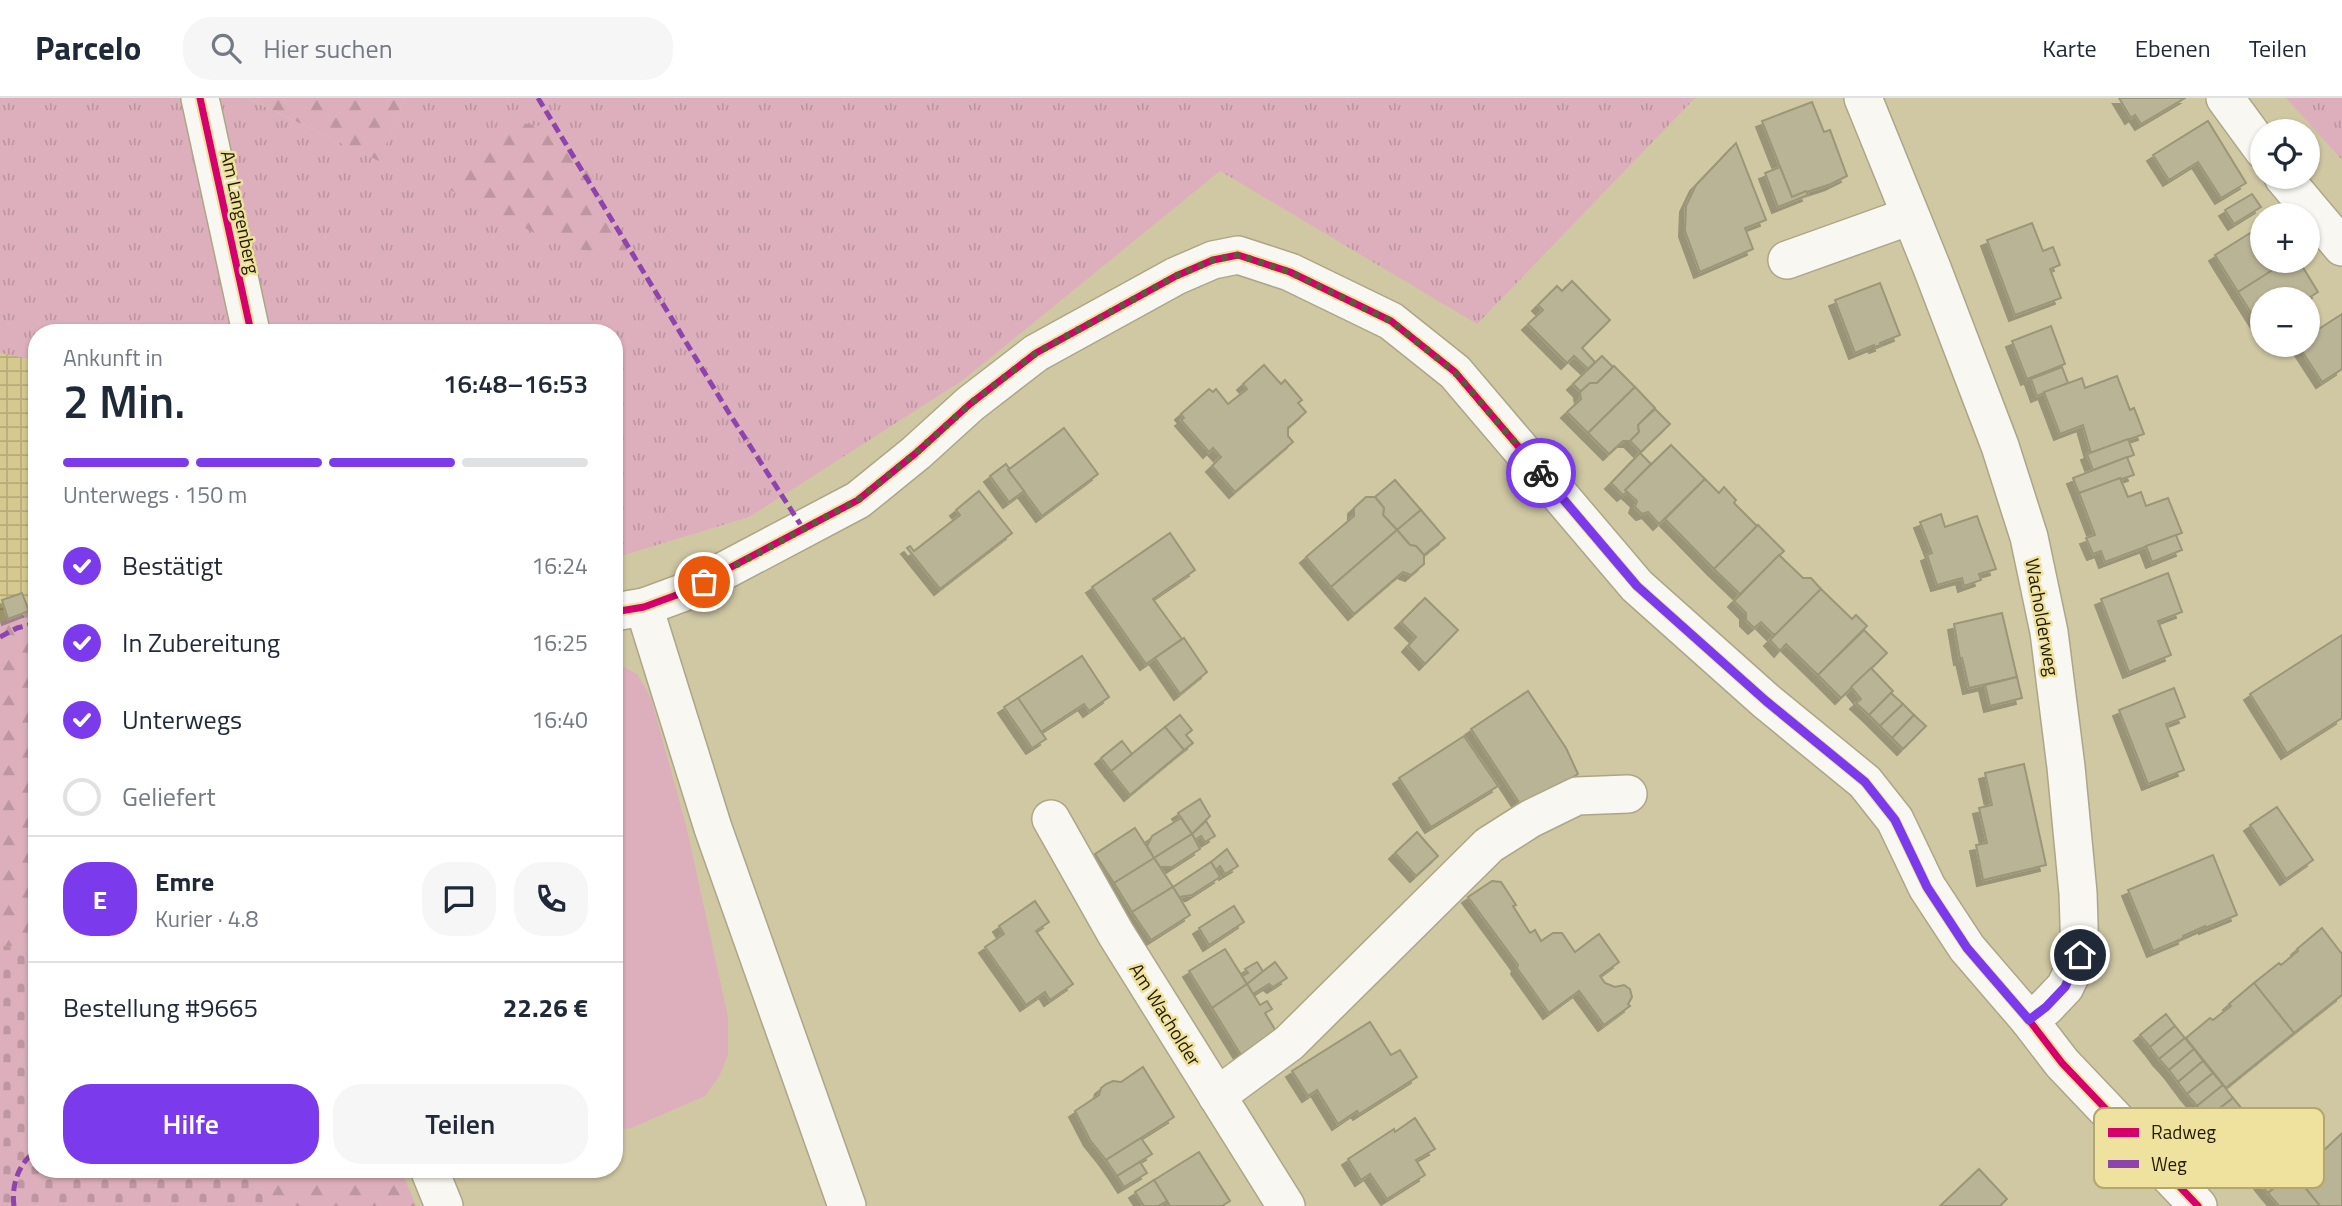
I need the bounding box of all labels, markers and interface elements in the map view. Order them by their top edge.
search box [183,17,673,80]
text: Parcelo [35,23,141,73]
icon: search [207,29,245,67]
text: Hier suchen [263,29,393,68]
text: Karte [2042,30,2097,66]
text: Ebenen [2135,30,2211,66]
text: Teilen [2249,30,2307,66]
map controls [2250,119,2320,357]
button: locate [2250,119,2320,189]
street label: Am Langenberg [214,148,268,277]
button: + [2250,203,2320,273]
button: − [2250,287,2320,357]
text: Ankunft in [63,340,163,375]
text: 16:48–16:53 [443,364,588,403]
text: 2 Min. [63,366,185,436]
courier [1506,438,1576,508]
icon: bike [1522,454,1560,492]
text: Unterwegs · 150 m [63,477,247,512]
text: Bestätigt [122,546,223,585]
icon: check [63,547,101,585]
text: 16:24 [531,548,588,583]
pin [674,552,734,612]
street label: Wacholderweg [2018,556,2068,678]
icon: bag [685,563,723,601]
text: In Zubereitung [122,623,280,662]
icon: check [63,624,101,662]
text: 16:25 [531,625,588,660]
text: Unterwegs [122,700,242,739]
icon: check [63,701,101,739]
text: 16:40 [531,702,588,737]
text: Geliefert [122,777,216,816]
text: Emre [155,862,214,901]
button: chat [422,862,496,936]
button: phone [514,862,588,936]
text: E [93,880,107,919]
text: Kurier · 4.8 [155,901,258,936]
pin [2050,925,2110,985]
icon: home [2061,936,2099,974]
street label: Am Wacholder [1123,957,1209,1071]
text: Bestellung #9665 [63,988,258,1027]
text: 22.26 € [503,988,588,1027]
button: Hilfe [63,1084,319,1164]
button: Teilen [333,1084,588,1164]
legend [2094,1108,2324,1188]
text: Radweg [2151,1117,2216,1146]
text: Weg [2151,1149,2187,1178]

